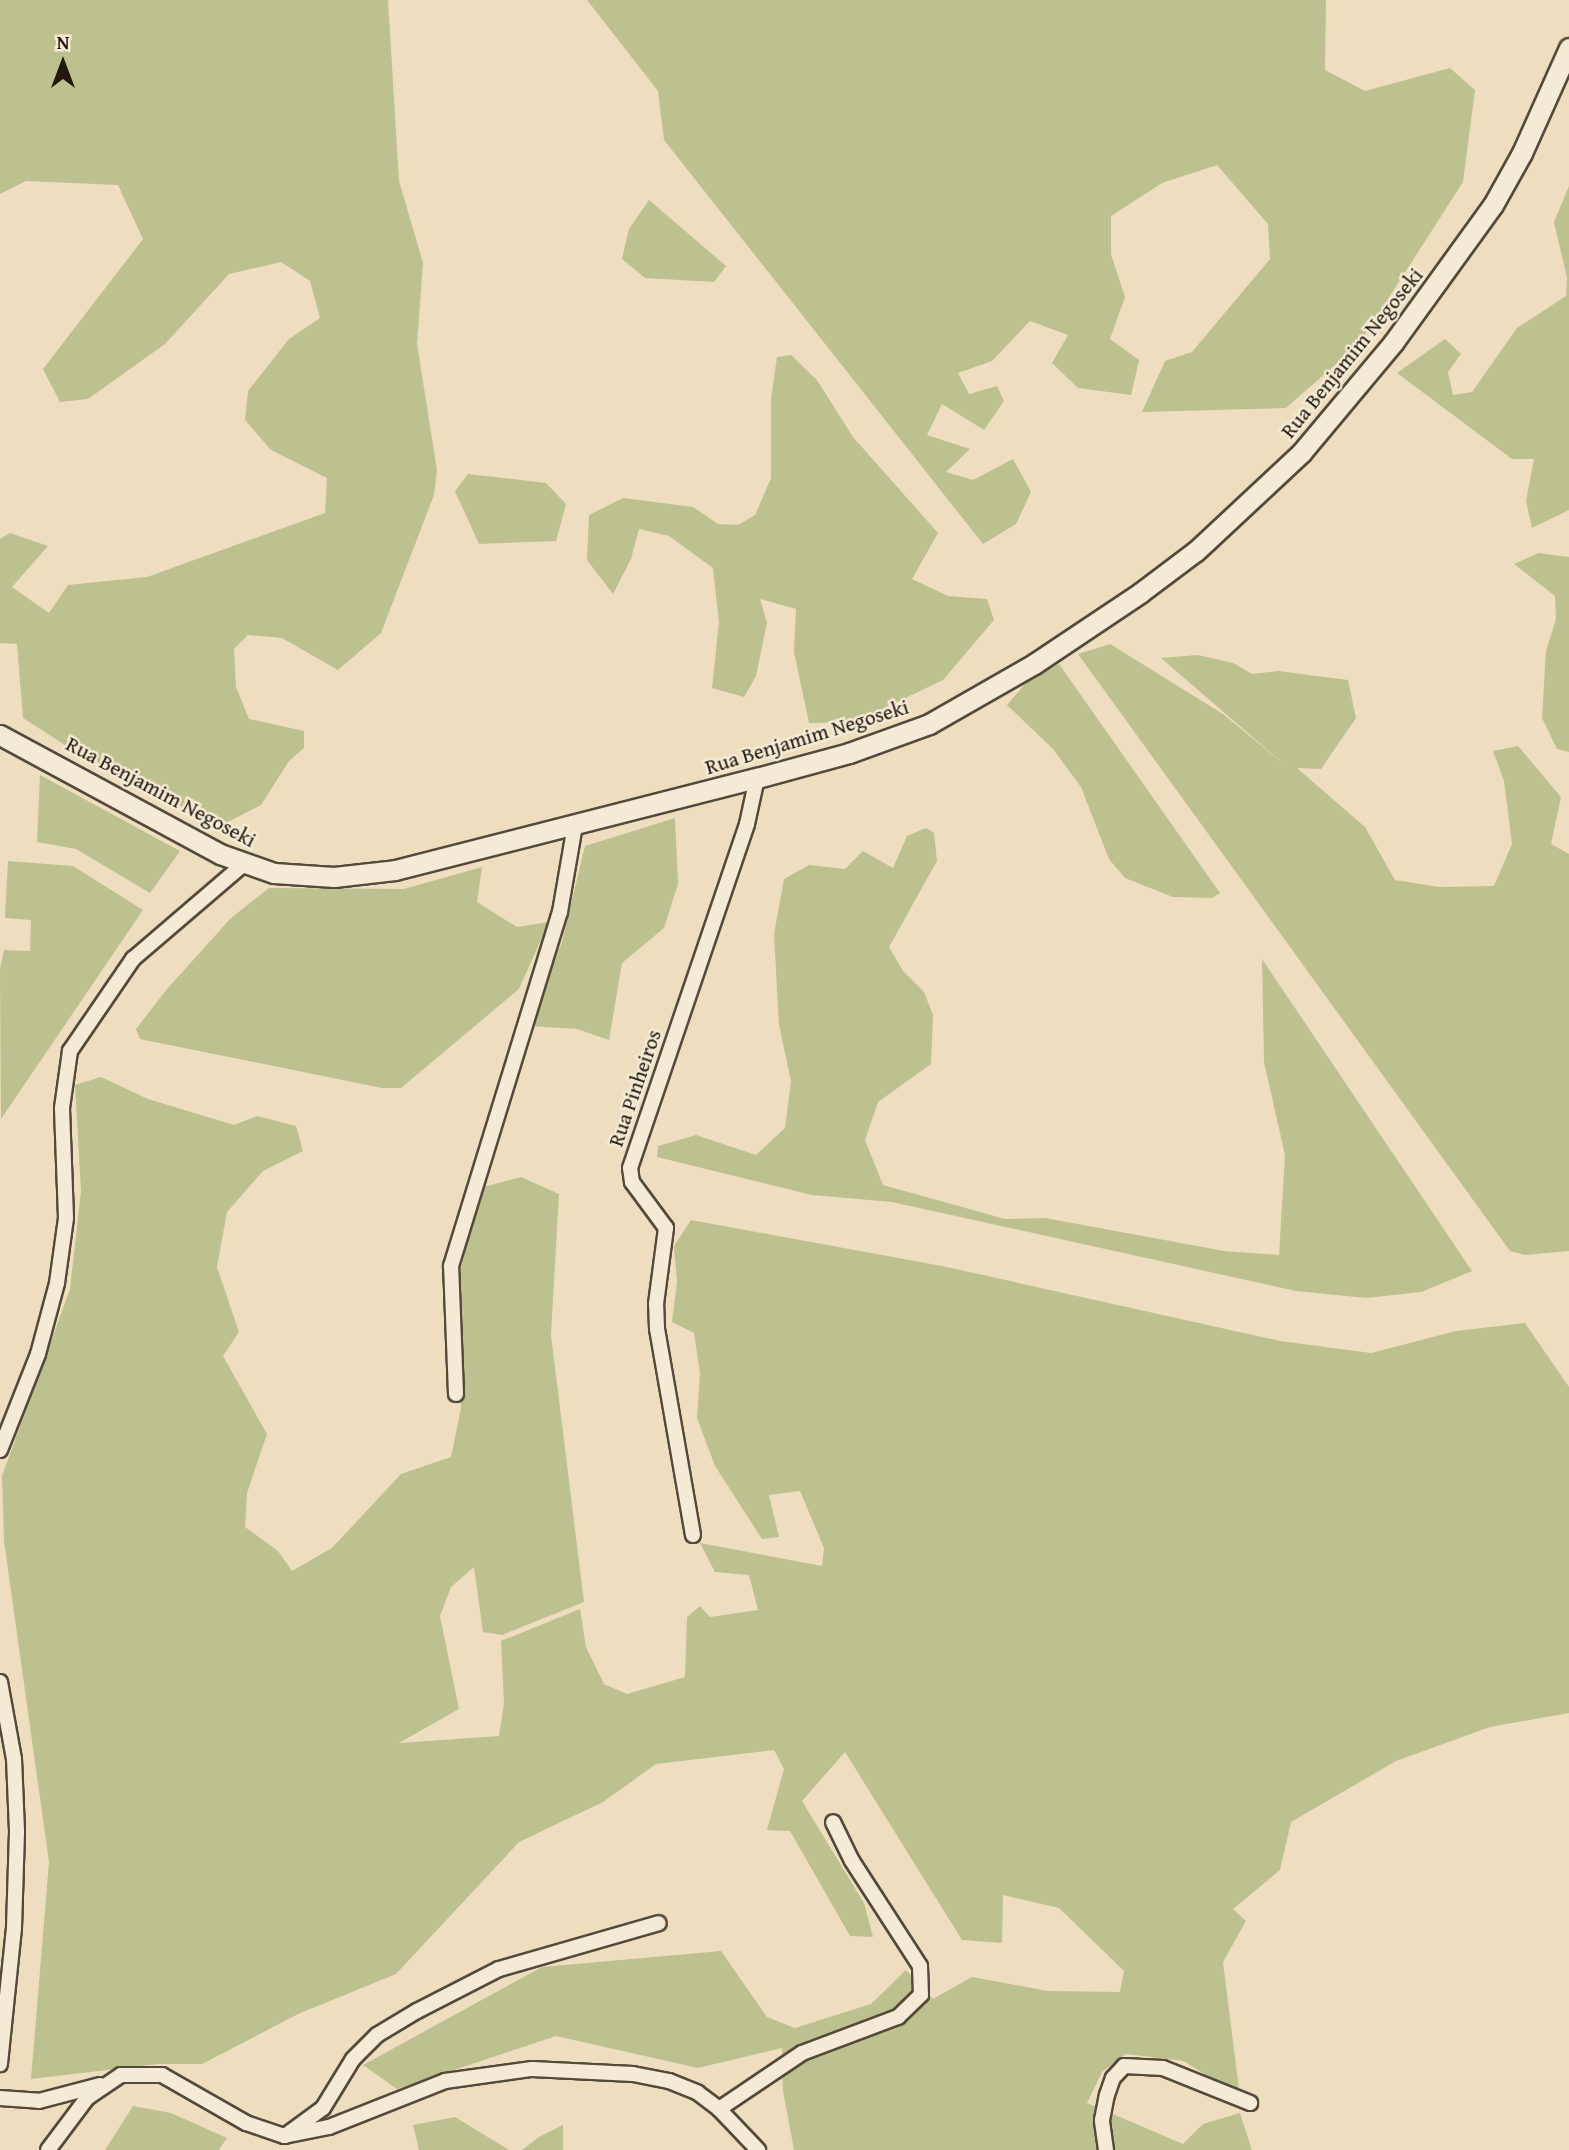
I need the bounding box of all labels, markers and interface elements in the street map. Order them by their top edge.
north arrow [28,28,98,98]
text: N [57,28,69,56]
street label: Rua Benjamim Negoseki [1276,263,1428,443]
street label: Rua Benjamim Negoseki [702,694,912,780]
street label: Rua Benjamim Negoseki [62,731,260,853]
street label: Rua Pinheiros [603,1026,667,1150]

